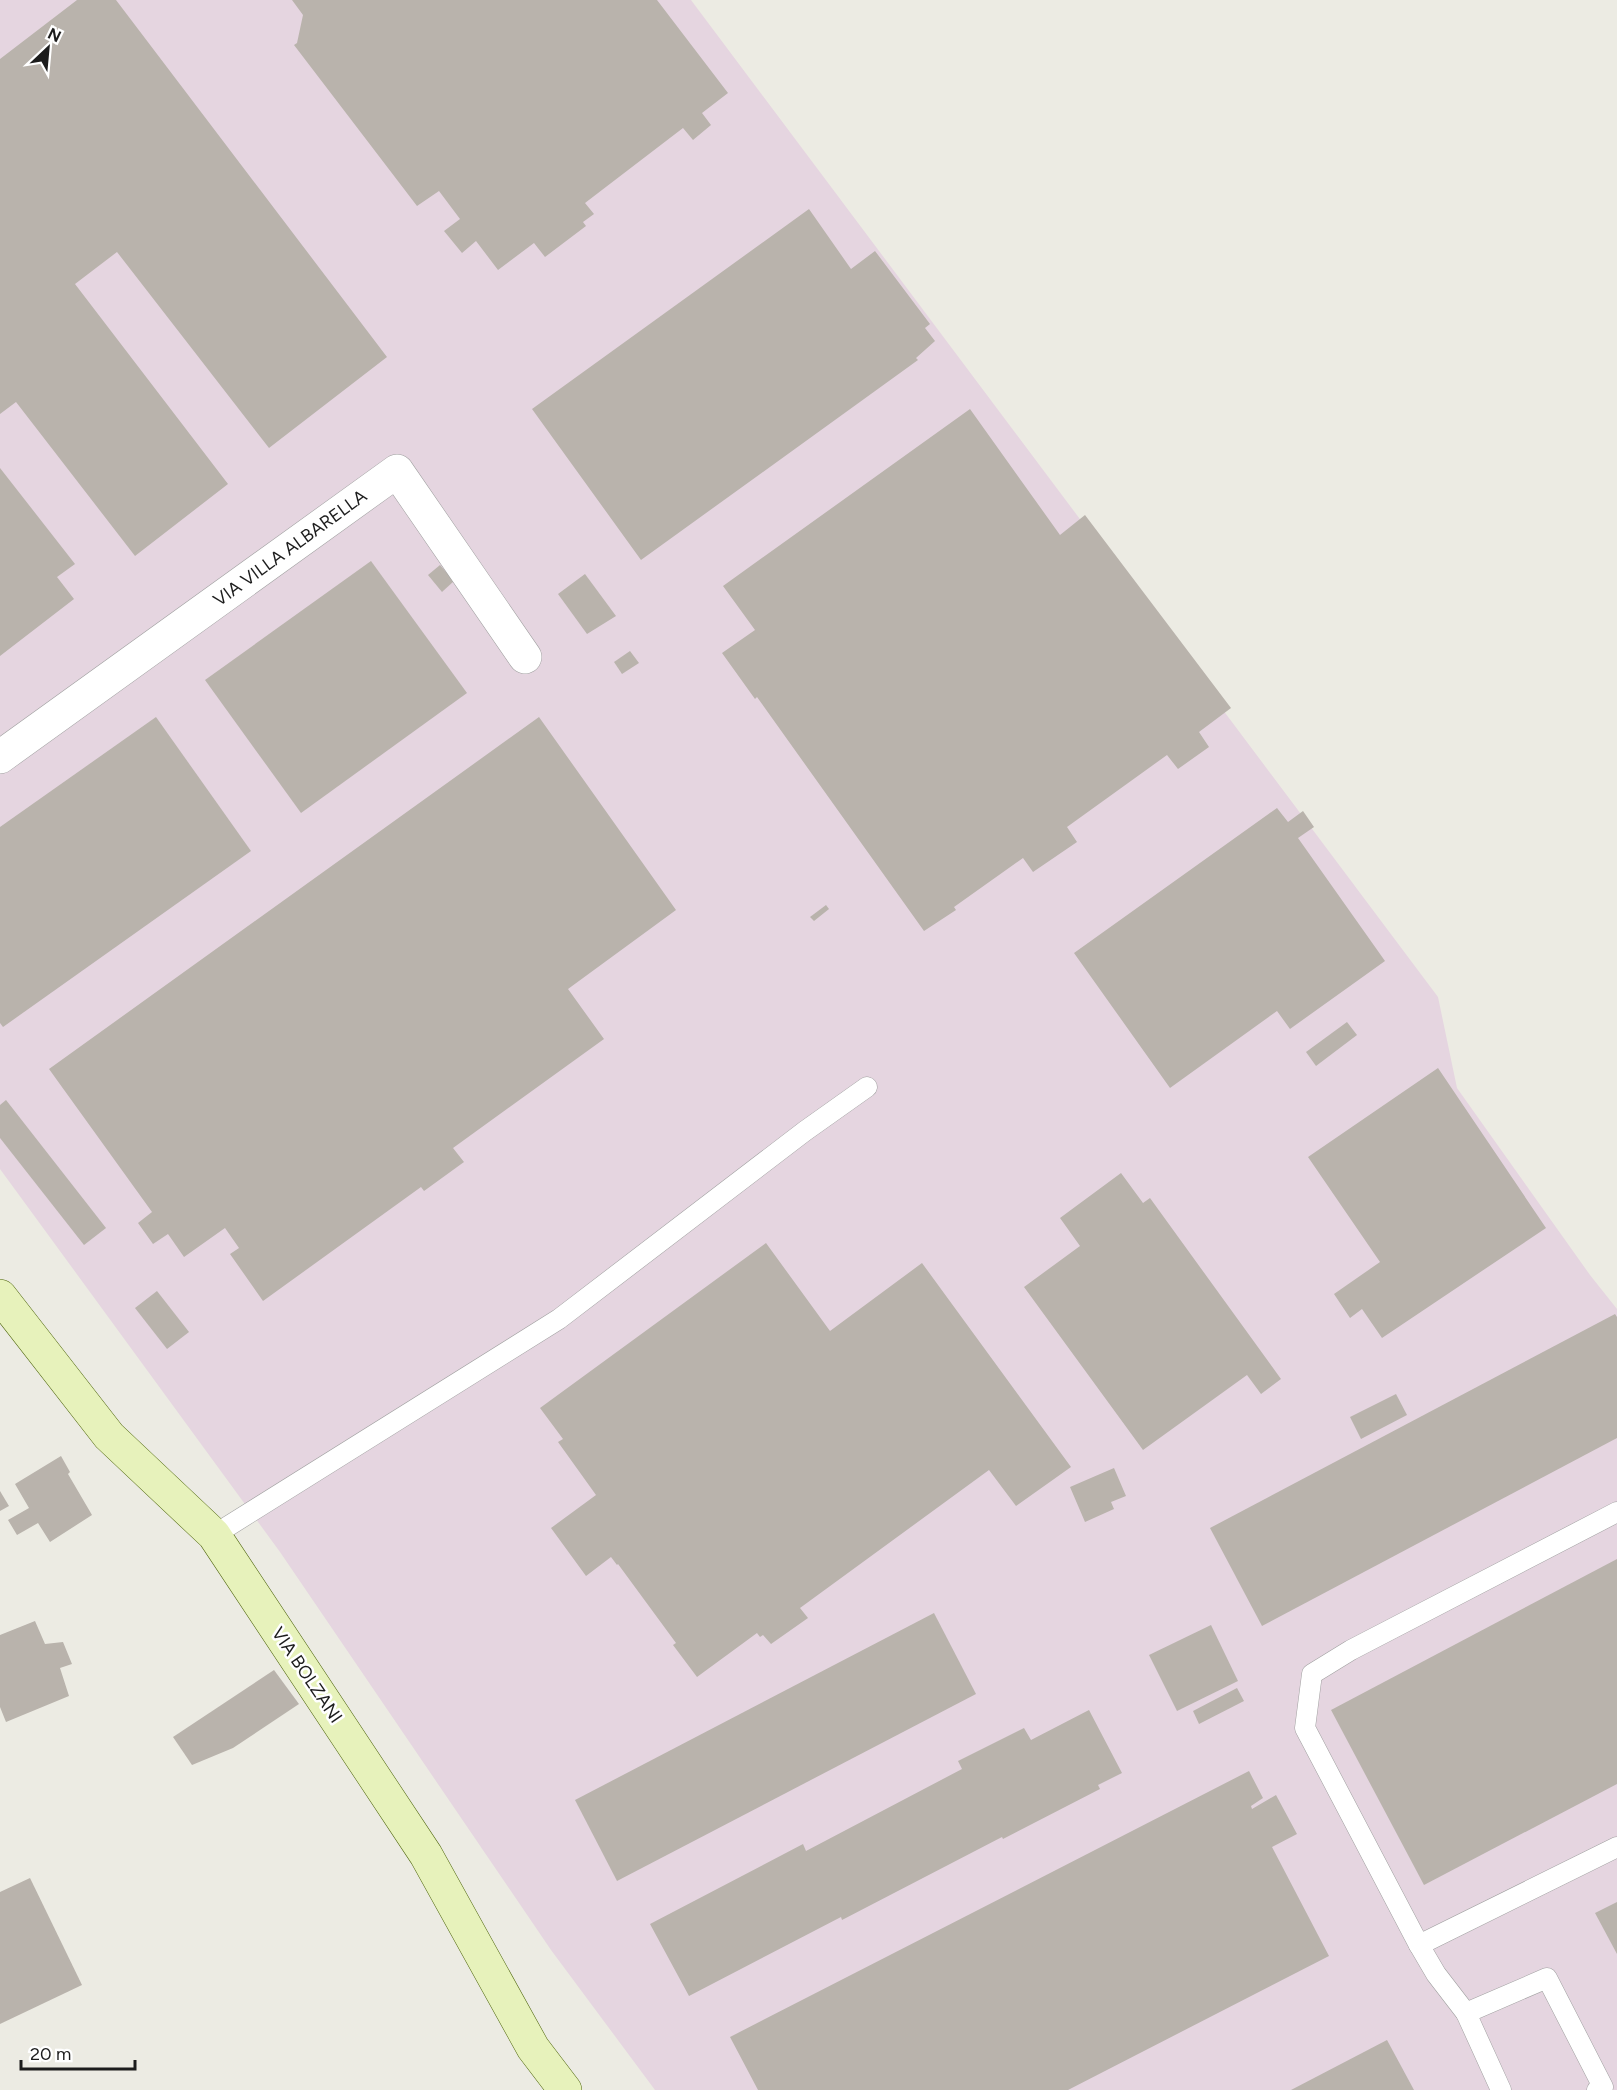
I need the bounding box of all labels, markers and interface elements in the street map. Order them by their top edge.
north arrow [18,18,78,78]
text: N [45,24,64,46]
street label: VIA VILLA ALBARELLA [209,485,371,611]
street label: VIA BOLZANI [267,1623,347,1727]
scale bar [21,2033,135,2071]
text: 20 m [30,2043,71,2065]

